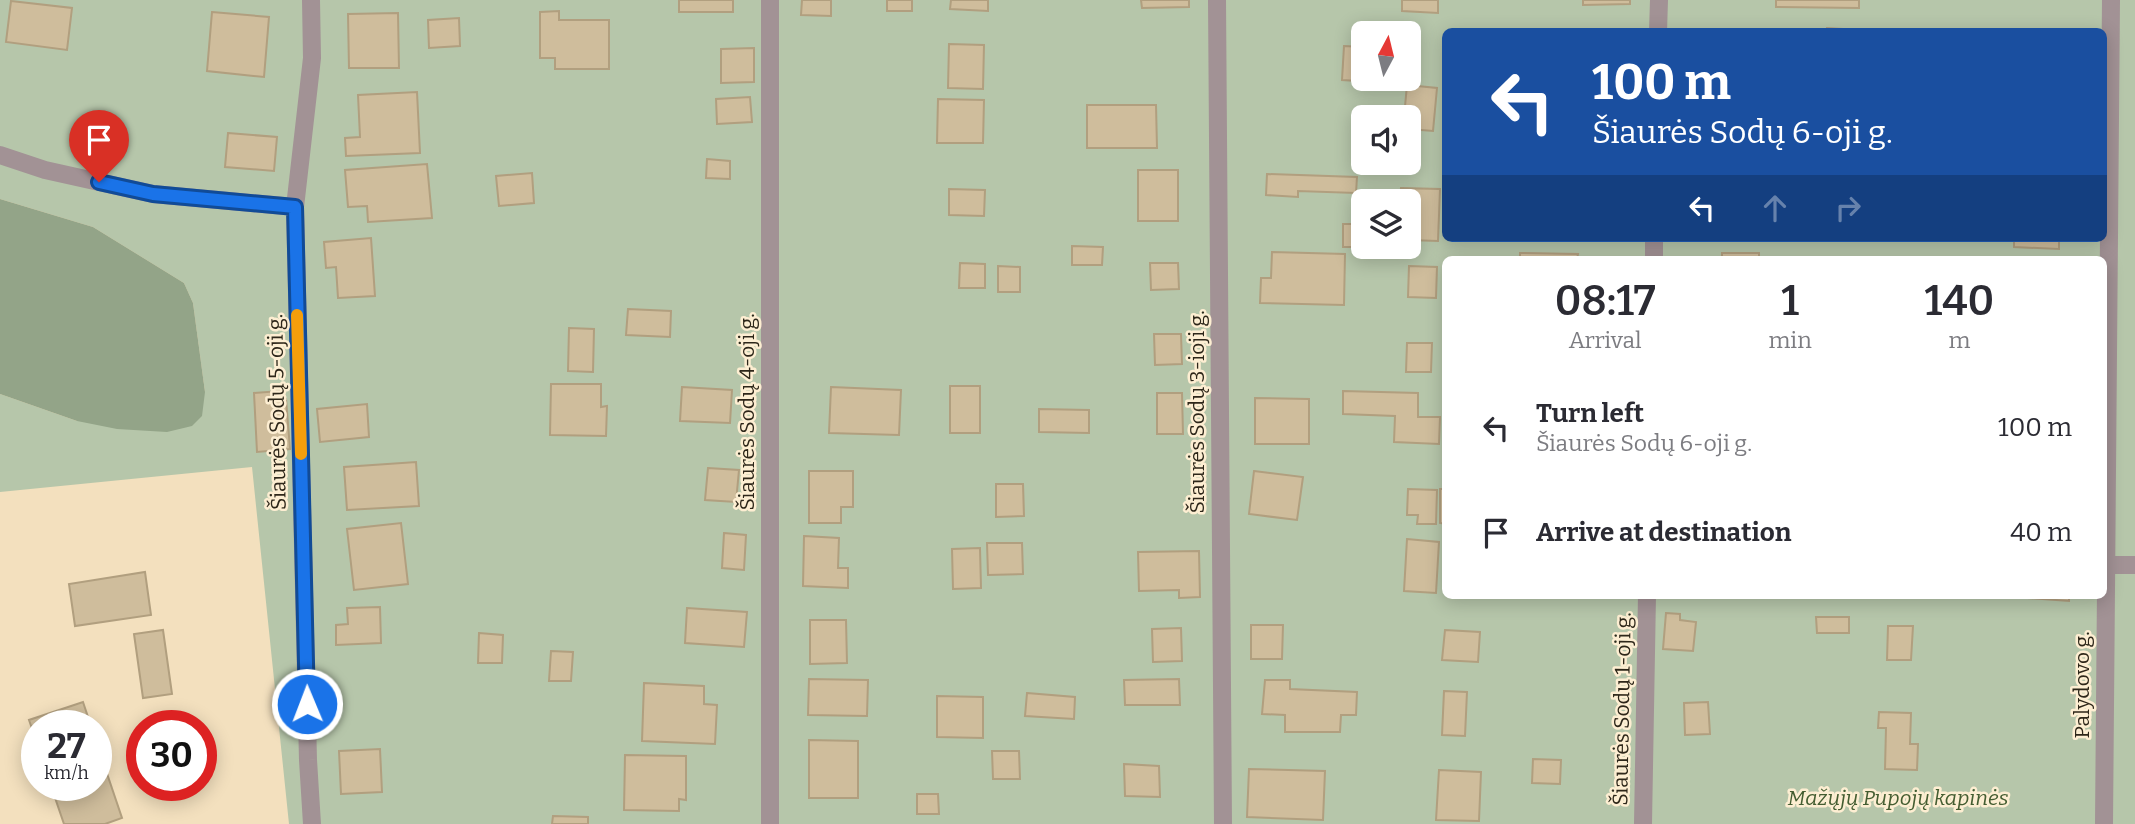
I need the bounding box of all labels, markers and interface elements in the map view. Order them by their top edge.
north arrow [1351,21,1421,91]
map controls [1351,21,1421,259]
text: 100 m [1592,53,1731,112]
icon: left [1477,56,1568,147]
button: sound [1351,105,1421,175]
pin [69,110,129,182]
text: Šiaurės Sodų 6-oji g. [1592,113,1893,151]
icon: arrive [80,121,118,159]
button: layers [1351,189,1421,259]
icon: left [1683,189,1721,227]
icon: ahead [1756,189,1794,227]
icon: right [1829,189,1867,227]
text: 08:17 [1555,276,1656,326]
text: 1 [1781,276,1799,326]
text: 140 [1924,276,1994,326]
street label: Šiaurės Sodų 3-ioji g. [1184,310,1210,514]
street label: Šiaurės Sodų 4-oji g. [734,313,760,511]
street label: Šiaurės Sodų 5-oji g. [262,314,292,510]
text: Arrival [1569,326,1642,354]
text: min [1768,326,1812,354]
text: m [1948,326,1970,354]
text: Turn left [1536,398,1644,429]
icon: left [1477,409,1515,447]
text: 100 m [1998,412,2072,443]
text: Šiaurės Sodų 6-oji g. [1536,429,1752,457]
icon: arrive [1477,514,1515,552]
text: Arrive at destination [1536,517,1791,548]
text: 40 m [2010,517,2072,548]
street label: Šiaurės Sodų 1-oji g. [1607,612,1637,806]
street label: Palydovo g. [2069,631,2095,739]
position arrow [270,667,344,741]
speed limit sign: 30 [126,710,217,801]
text: 27 [47,725,86,767]
text: km/h [44,762,89,784]
park label: Mažųjų Pupojų kapinės [1787,785,2009,811]

